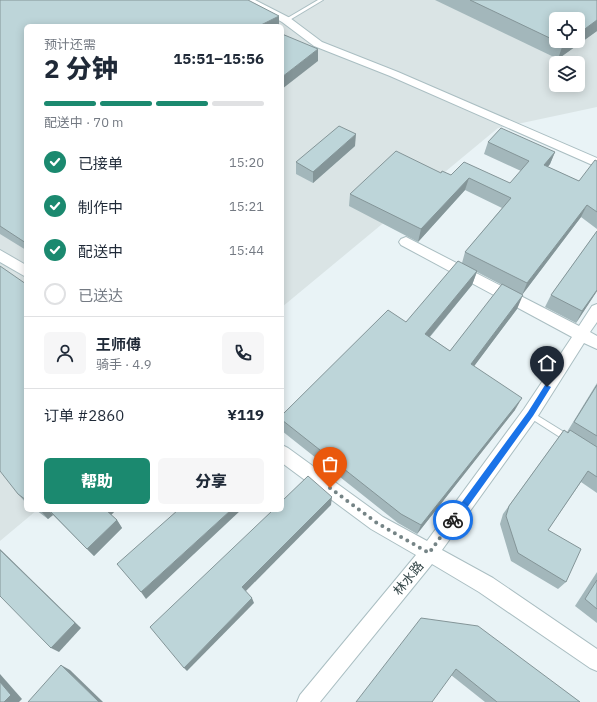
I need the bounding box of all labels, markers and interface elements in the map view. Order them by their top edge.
map controls [549,12,585,92]
button: locate [549,12,585,48]
text: 预计还需 [44,36,96,53]
text: 15:51–15:56 [173,49,264,68]
text: 2 分钟 [44,51,118,85]
button: layers [549,56,585,92]
text: 配送中 · 70 m [44,114,123,131]
icon: check [44,151,66,173]
text: 已接单 [78,154,123,173]
text: 15:20 [229,154,264,171]
icon: check [44,195,66,217]
text: 制作中 [78,198,123,217]
text: 15:21 [229,198,264,215]
icon: check [44,239,66,261]
text: 配送中 [78,242,123,261]
text: 15:44 [229,242,264,259]
text: 已送达 [78,286,123,305]
button: person [44,332,86,374]
button: phone [222,332,264,374]
text: 王师傅 [96,335,141,354]
pin [530,346,564,387]
icon: home [536,352,558,374]
text: 骑手 · 4.9 [96,356,152,373]
text: ¥119 [227,405,264,424]
text: 订单 #2860 [44,406,124,425]
pin [313,447,347,488]
icon: bag [319,453,341,475]
button: 帮助 [44,458,150,504]
button: 分享 [158,458,264,504]
courier [433,500,473,540]
icon: bike [442,509,464,531]
street label: 林水路 [390,558,427,599]

